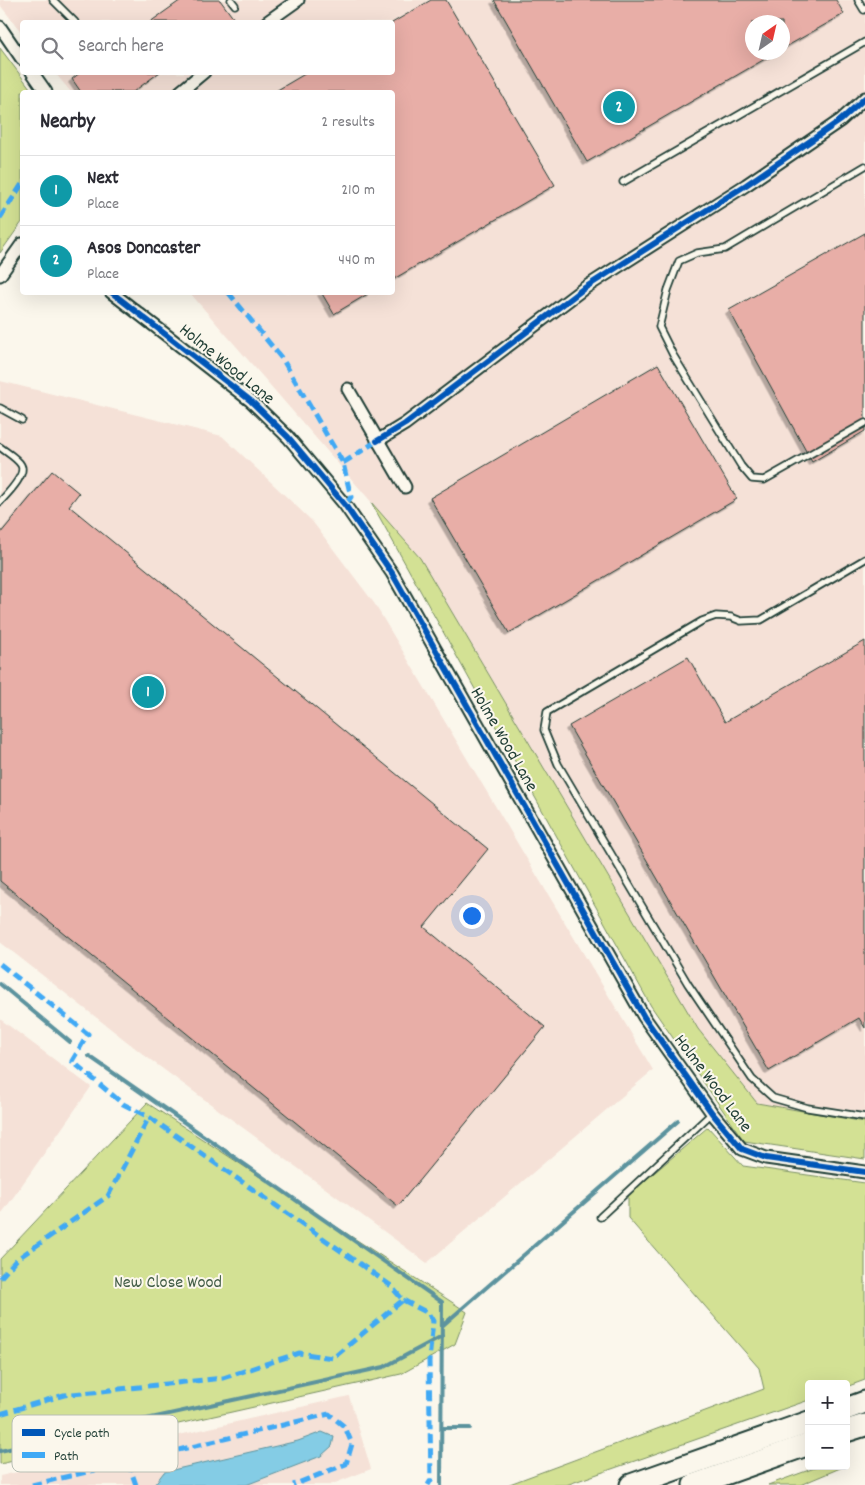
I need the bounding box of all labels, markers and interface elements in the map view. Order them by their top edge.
north arrow [745,15,790,60]
search box [20,20,395,75]
icon: search [38,34,66,62]
text: Search here [78,34,164,61]
pin: 2 [603,88,635,126]
text: Nearby [40,108,95,138]
text: 2 results [321,111,375,134]
text: Next [87,166,119,193]
text: 1 [54,179,58,202]
text: 210 m [341,179,375,202]
text: Place [87,193,119,216]
text: Asos Doncaster [87,236,200,263]
text: 2 [53,249,60,272]
text: 440 m [338,249,375,272]
text: Place [87,263,119,286]
street label: Holme Wood Lane [173,319,279,412]
pin: 1 [132,673,164,711]
street label: Holme Wood Lane [463,683,543,797]
your location [459,903,485,929]
street label: Holme Wood Lane [667,1030,757,1138]
park label: New Close Wood [114,1271,222,1296]
map controls [805,1380,850,1470]
button: + [805,1380,850,1425]
legend [12,1415,178,1472]
text: Cycle path [54,1424,110,1444]
button: − [805,1425,850,1470]
text: Path [54,1447,79,1467]

